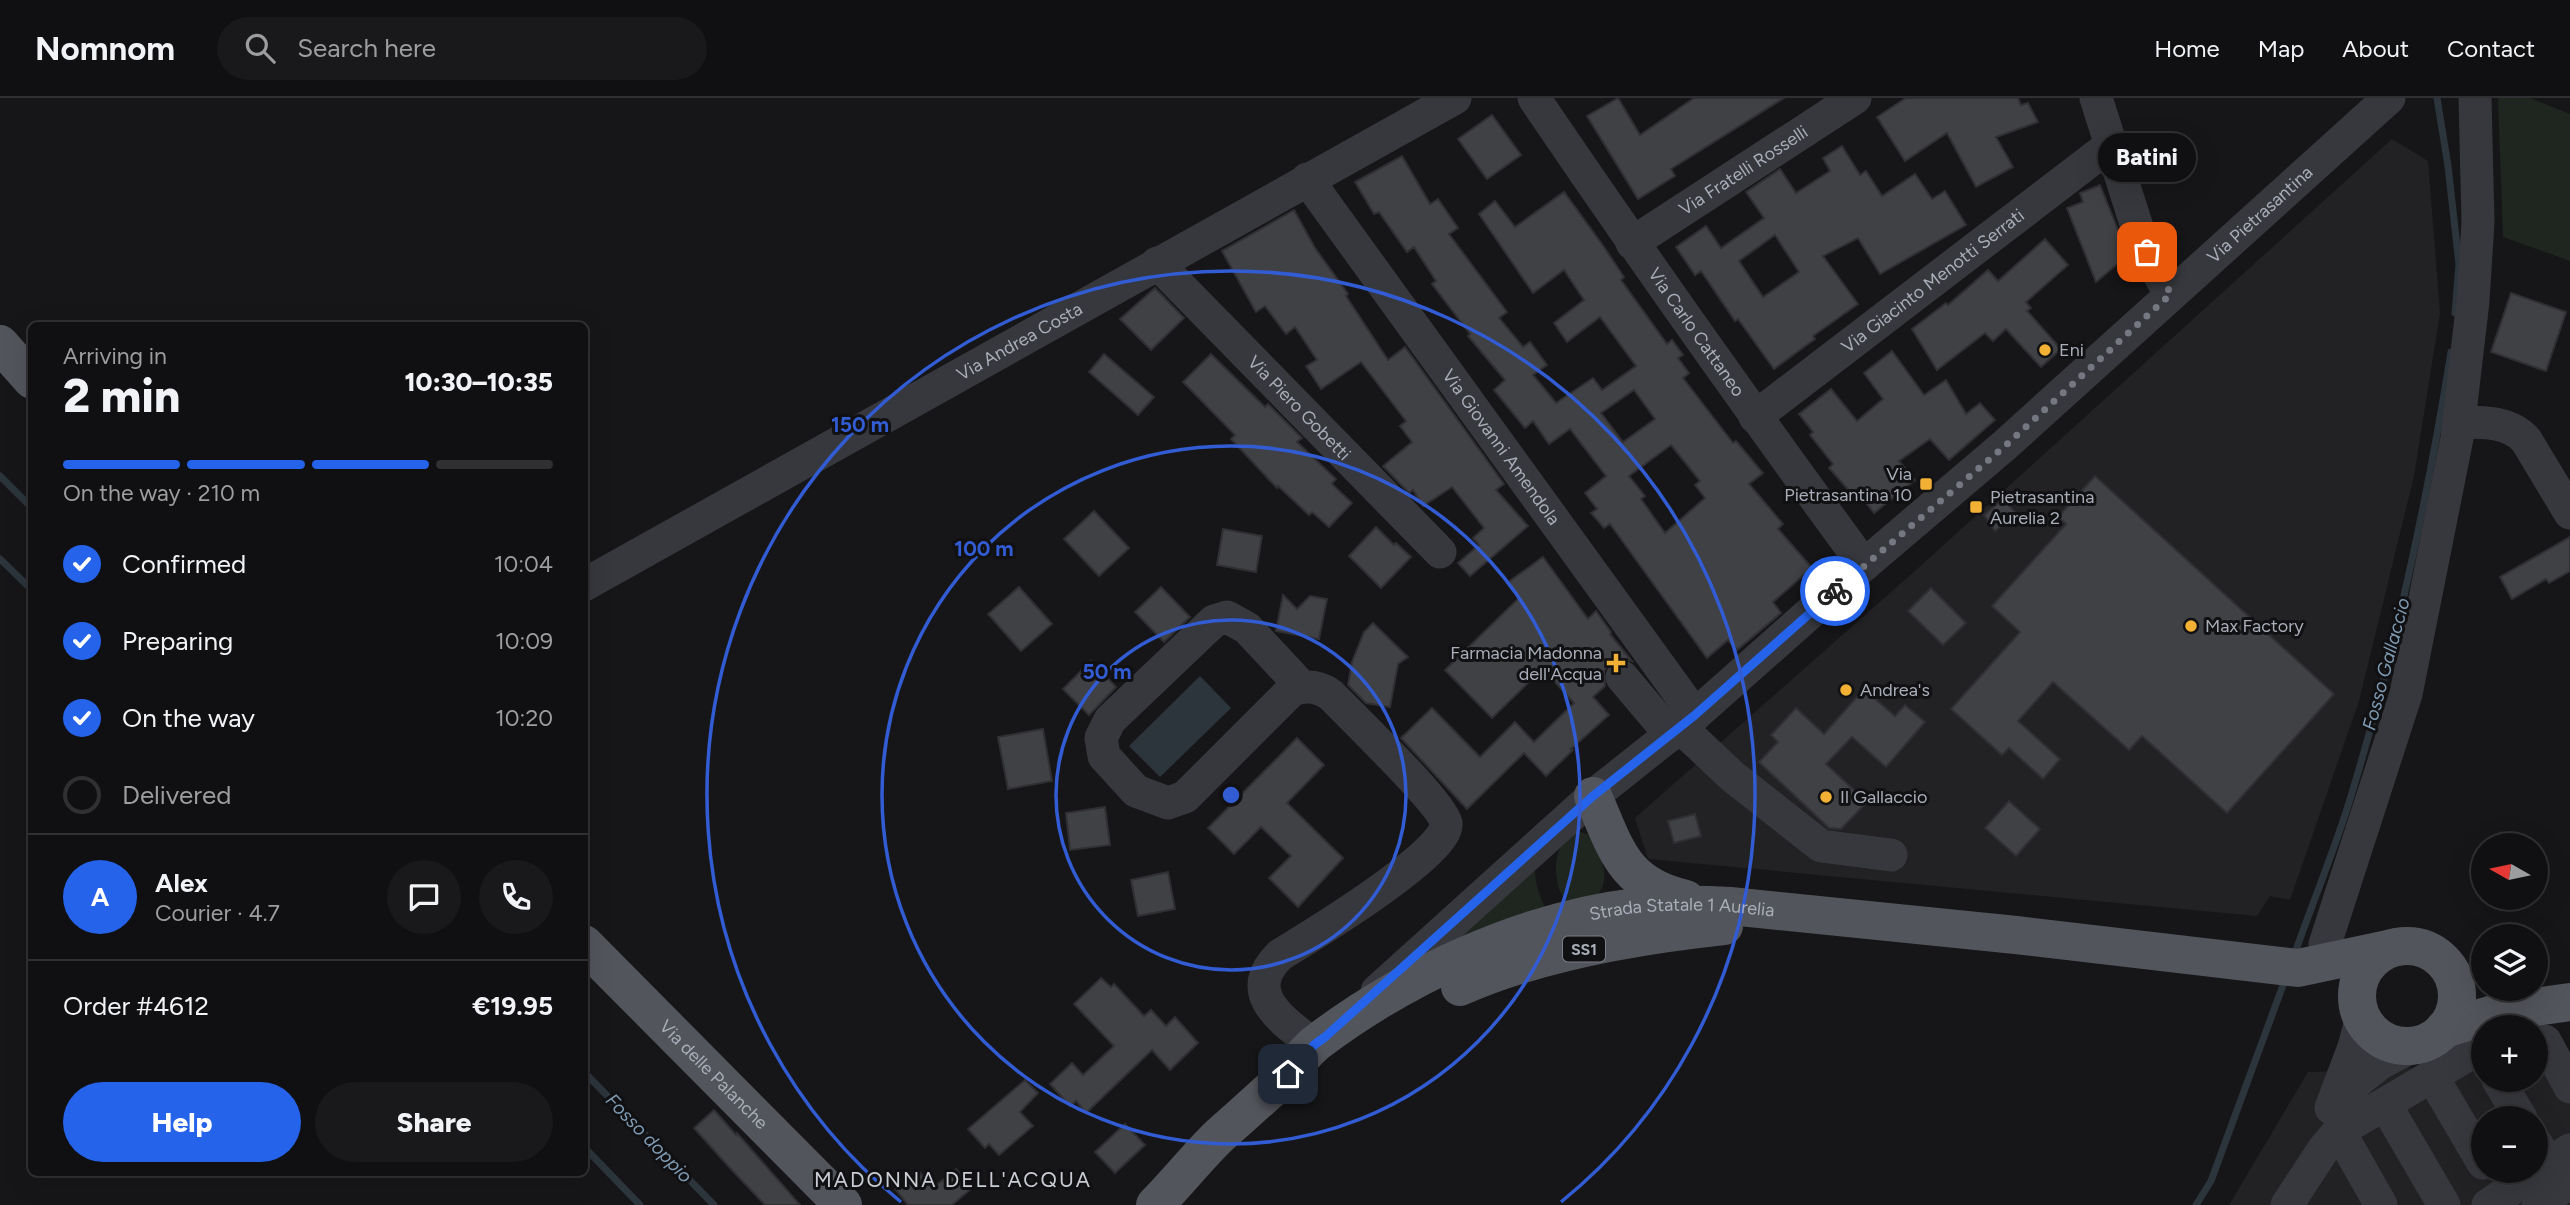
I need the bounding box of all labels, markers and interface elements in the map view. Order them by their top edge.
search box [217,17,707,80]
text: Nomnom [35,29,175,68]
icon: search [241,29,279,67]
text: Search here [297,32,436,64]
text: Home [2154,34,2220,63]
text: Map [2258,34,2304,63]
text: About [2342,34,2409,63]
text: Contact [2447,34,2535,63]
street label: Via Fratelli Rosselli [1675,121,1812,220]
callout: Batini [2098,133,2196,182]
text: Batini [2116,143,2178,171]
street label: Via Pietrasantina [2203,161,2317,268]
street label: Via Giacinto Menotti Serrati [1837,204,2029,358]
pin [2117,222,2177,282]
icon: bag [2128,233,2166,271]
street label: Via Carlo Cattaneo [1643,264,1749,401]
street label: Via Andrea Costa [953,298,1086,385]
place label: Eni [2059,339,2084,361]
text: Arriving in [63,342,167,370]
marker: Eni [2037,342,2053,358]
street label: Via Piero Gobetti [1243,351,1355,465]
street label: Via Giovanni Amendola [1437,365,1565,529]
text: 10:30–10:35 [404,366,553,398]
text: 2 min [63,368,180,424]
text: 150 m [831,412,889,437]
place label: Via Pietrasantina 10 [1784,463,1912,506]
marker: Via Pietrasantina 10 [1918,476,1934,492]
text: On the way · 210 m [63,479,260,507]
place label: Pietrasantina Aurelia 2 [1990,486,2094,529]
marker: Pietrasantina Aurelia 2 [1968,499,1984,515]
text: 100 m [954,536,1014,561]
icon: check [63,545,101,583]
text: Confirmed [122,548,246,580]
text: 10:04 [494,550,553,578]
courier [1800,556,1870,626]
icon: bike [1816,572,1854,610]
water label: Fosso Gallaccio [2357,595,2415,733]
place label: Max Factory [2205,615,2304,637]
marker: Max Factory [2183,618,2199,634]
icon: check [63,622,101,660]
text: Preparing [122,625,233,657]
text: 10:09 [495,627,553,655]
place label: Farmacia Madonna dell'Acqua [1450,642,1602,685]
marker: Farmacia Madonna dell'Acqua [1608,655,1624,671]
text: 50 m [1082,659,1132,684]
place label: Andrea's [1860,679,1930,701]
marker: Andrea's [1838,682,1854,698]
icon: check [63,699,101,737]
text: On the way [122,702,255,734]
text: 10:20 [495,704,553,732]
text: Delivered [122,779,231,811]
centre of rings [1219,783,1243,807]
place label: Il Gallaccio [1840,786,1927,808]
marker: Il Gallaccio [1818,789,1834,805]
north arrow [2471,833,2548,910]
map controls [2471,833,2548,1183]
button: chat [387,860,461,934]
button: phone [479,860,553,934]
text: Alex [155,867,208,899]
text: A [91,881,109,913]
street label: Strada Statale 1 Aurelia [1587,894,1776,925]
text: Courier · 4.7 [155,899,280,927]
button: layers [2471,924,2548,1001]
road number: SS1 [1563,936,1605,962]
text: Order #4612 [63,990,209,1022]
text: €19.95 [472,990,553,1022]
street label: Via delle Palanche [655,1015,773,1134]
button: + [2471,1015,2548,1092]
pin [1258,1044,1318,1104]
icon: home [1269,1055,1307,1093]
button: Help [63,1082,301,1162]
button: Share [315,1082,553,1162]
water label: Fosso doppio [601,1089,697,1187]
button: − [2471,1106,2548,1183]
district label: MADONNA DELL'ACQUA [814,1167,1092,1192]

